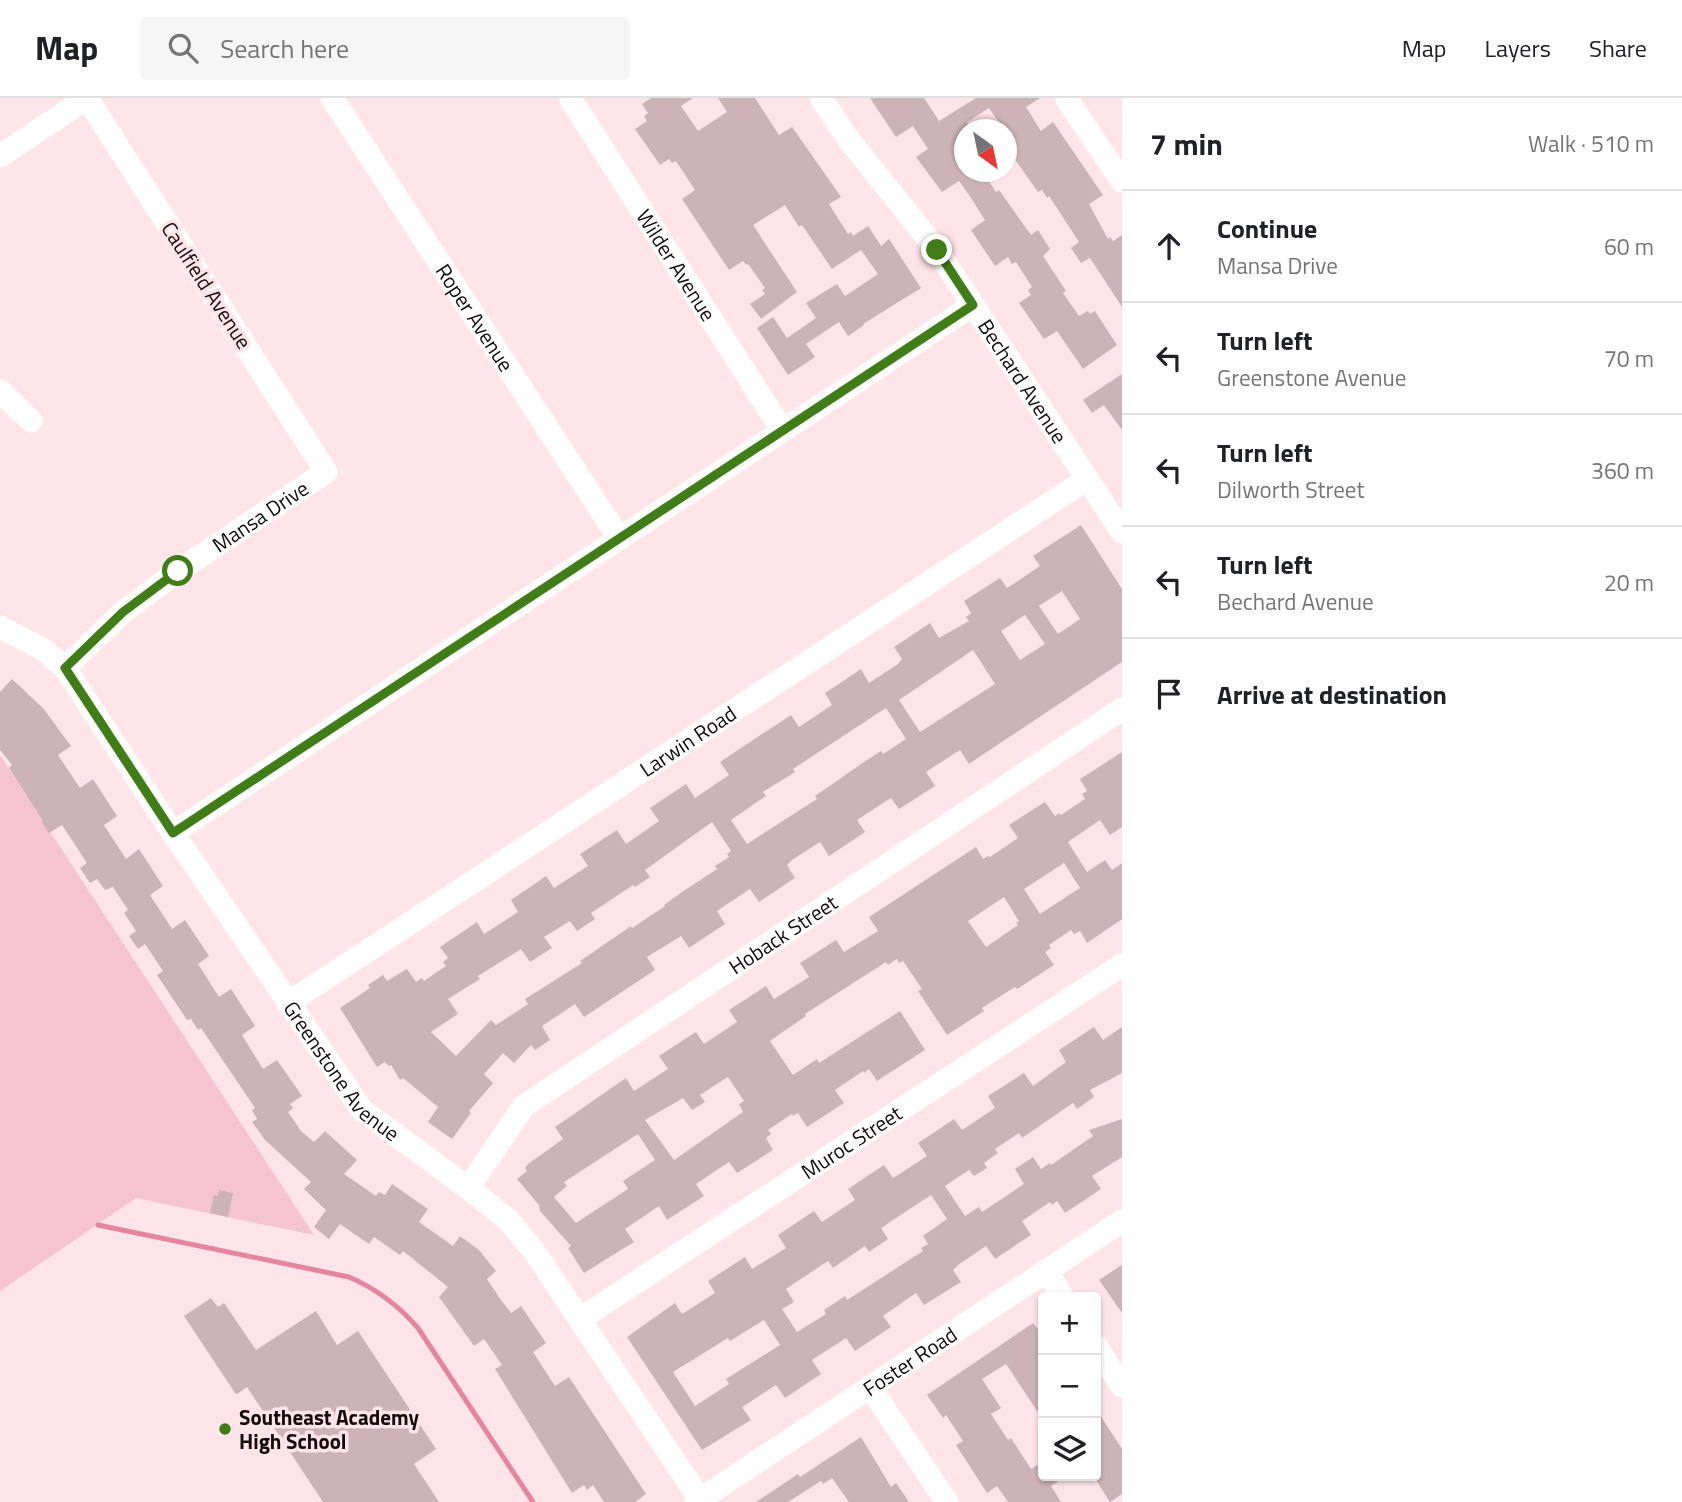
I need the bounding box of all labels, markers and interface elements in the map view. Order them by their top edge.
search box [140,17,630,80]
text: Map [35,23,98,73]
icon: search [164,29,202,67]
text: Search here [220,29,349,68]
text: Map [1402,30,1447,66]
text: Layers [1485,30,1551,66]
text: Share [1589,30,1647,66]
north arrow [954,119,1017,182]
text: 7 min [1150,121,1223,167]
text: Walk · 510 m [1528,126,1654,161]
street label: Wilder Avenue [629,203,724,327]
text: Continue [1217,209,1317,248]
street label: Caulfield Avenue [154,215,260,355]
icon: ahead [1150,227,1188,265]
text: 60 m [1604,229,1654,264]
route end [921,234,952,265]
text: Mansa Drive [1217,248,1338,283]
street label: Roper Avenue [428,257,522,378]
street label: Bechard Avenue [970,312,1076,450]
text: Turn left [1217,321,1312,360]
icon: left [1150,339,1188,377]
text: 70 m [1604,341,1654,376]
text: Greenstone Avenue [1217,360,1406,395]
text: Turn left [1217,433,1312,472]
icon: left [1150,451,1188,489]
text: 360 m [1591,453,1654,488]
street label: Mansa Drive [205,472,315,560]
text: Dilworth Street [1217,472,1364,507]
text: Turn left [1217,545,1312,584]
route start [162,555,193,586]
icon: left [1150,563,1188,601]
text: 20 m [1604,565,1654,600]
text: Bechard Avenue [1217,584,1374,619]
icon: arrive [1150,675,1188,713]
text: Arrive at destination [1217,675,1447,714]
street label: Larwin Road [633,697,742,784]
street label: Hoback Street [722,886,844,982]
street label: Greenstone Avenue [276,994,407,1149]
street label: Muroc Street [794,1097,909,1187]
map controls [1038,1292,1101,1481]
button: + [1038,1292,1101,1355]
street label: Foster Road [856,1318,963,1404]
button: − [1038,1355,1101,1418]
place label: Southeast Academy High School [239,1401,419,1457]
button: layers [1038,1418,1101,1481]
marker: Southeast Academy High School [217,1421,233,1437]

